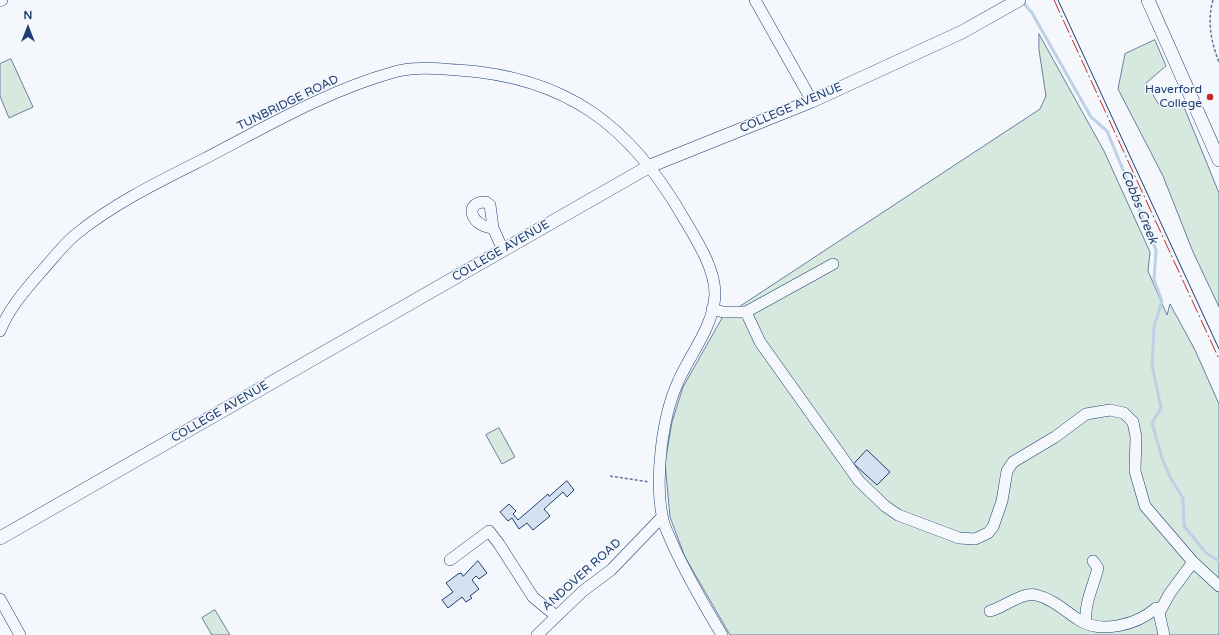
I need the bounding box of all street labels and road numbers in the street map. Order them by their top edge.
street label: TUNBRIDGE ROAD [235,72,341,134]
street label: COLLEGE AVENUE [738,80,844,136]
street label: COLLEGE AVENUE [450,217,552,285]
street label: COLLEGE AVENUE [169,378,271,446]
street label: ANDOVER ROAD [540,536,624,614]

